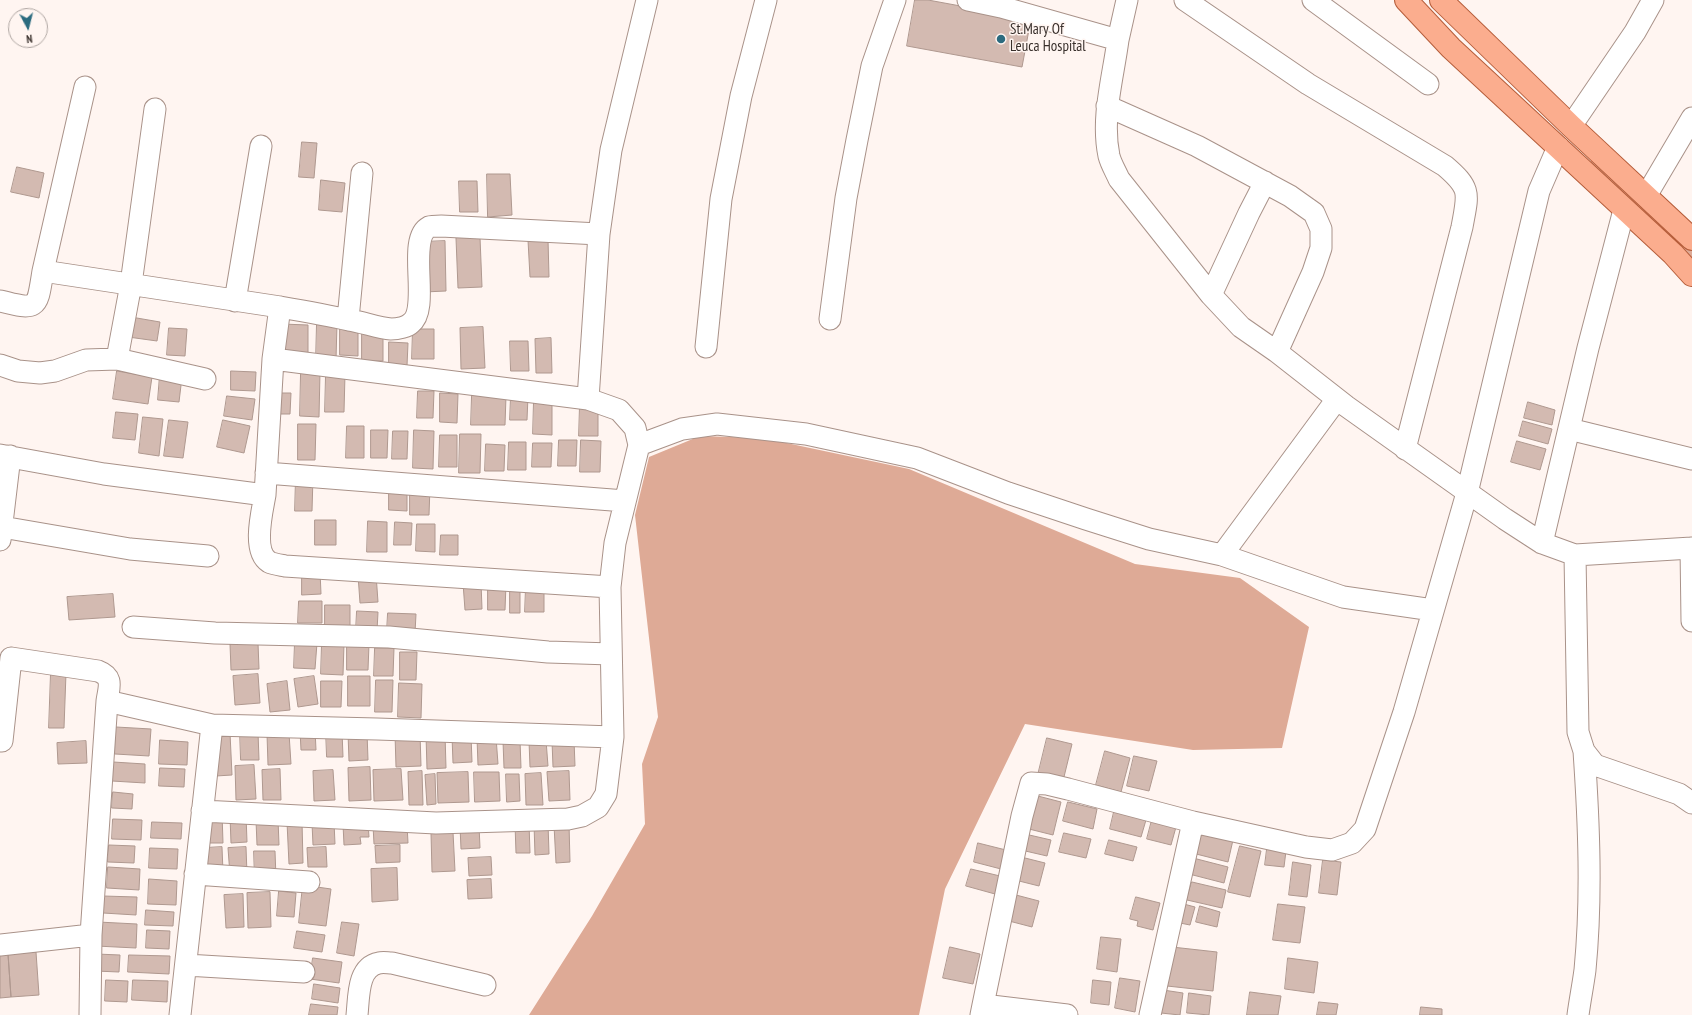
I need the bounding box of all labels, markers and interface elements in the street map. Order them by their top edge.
north arrow [8,8,48,48]
place label: St.Mary Of Leuca Hospital [1010,21,1086,56]
text: N [26,32,33,46]
marker: St.Mary Of Leuca Hospital [995,33,1007,45]

